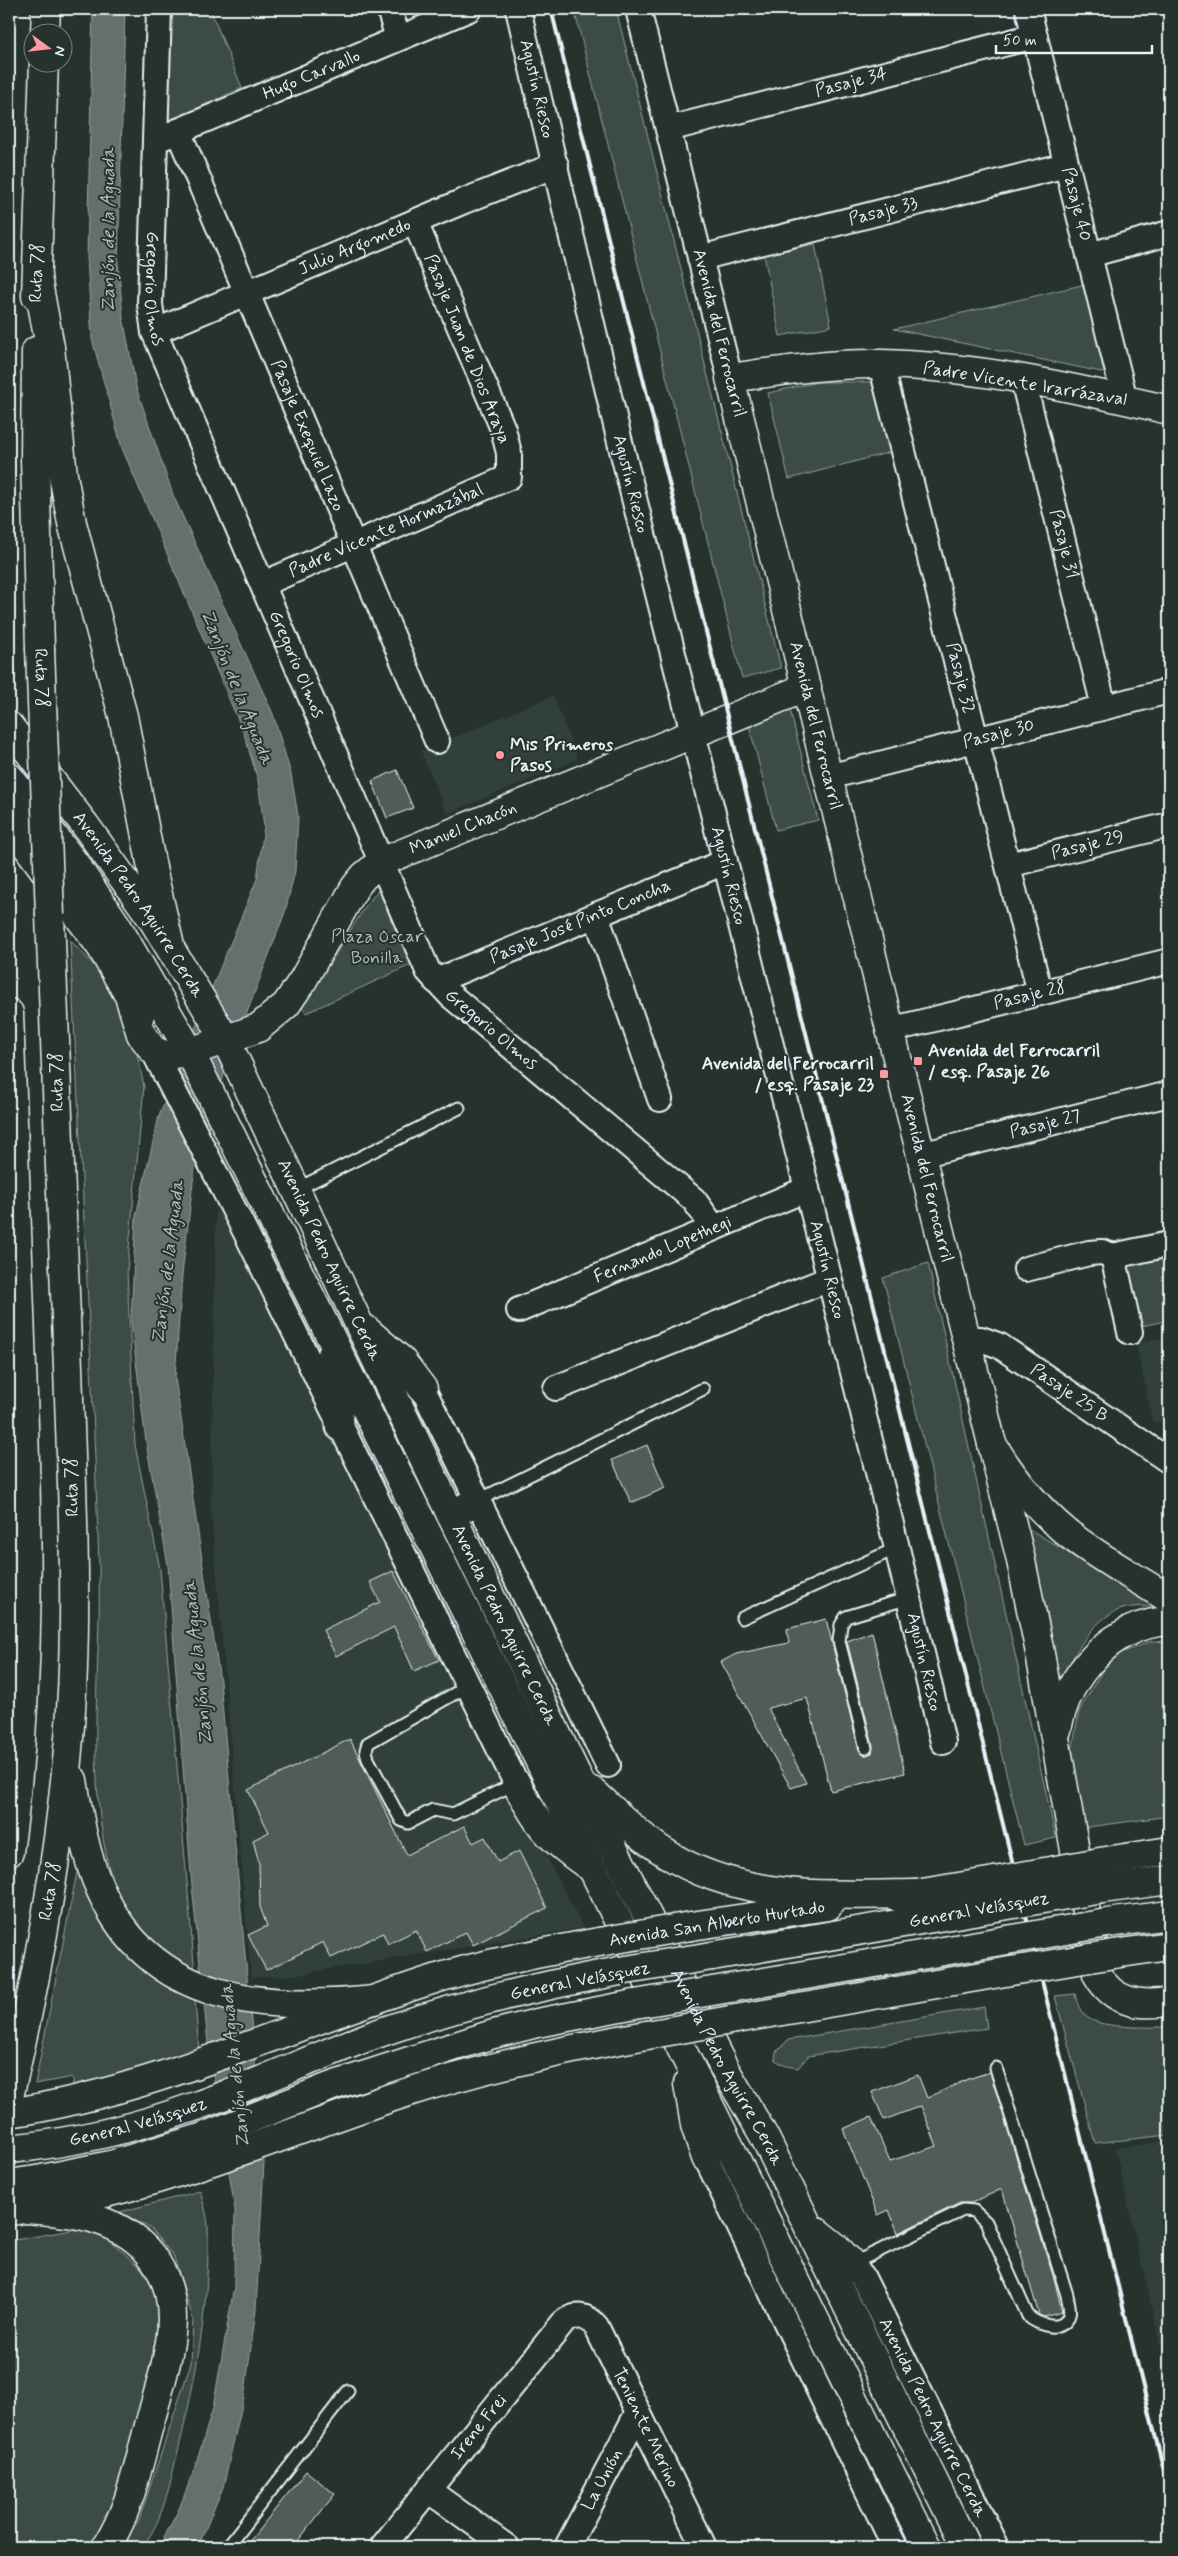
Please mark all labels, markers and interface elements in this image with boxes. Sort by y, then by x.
north arrow [22,22,72,72]
scale bar [996,22,1152,54]
text: 50 m [1003,31,1037,51]
street label: Agustín Riesco [514,37,560,141]
text: N [50,44,69,58]
street label: Hugo Carvallo [259,44,364,106]
street label: Pasaje 34 [812,62,890,103]
water label: Zanjón de la Aguada [96,147,121,312]
street label: Pasaje 40 [1056,165,1097,244]
street label: Pasaje 33 [846,191,921,232]
street label: Julio Argomedo [295,213,415,282]
street label: Gregorio Olmos [137,231,171,350]
street label: Ruta 78 [24,243,50,303]
street label: Avenida del Ferrocarril [687,246,751,420]
street label: Pasaje Juan de Dios Araya [418,251,516,447]
street label: Pasaje Exequiel Lazo [265,356,350,515]
street label: Padre Vicente Irarrázaval [921,356,1129,412]
street label: Agustín Riesco [607,432,654,536]
street label: Padre Vicente Hormazábal [285,478,487,583]
street label: Pasaje 31 [1043,507,1084,581]
water label: Zanjón de la Aguada [195,606,280,769]
street label: Gregorio Olmos [263,607,330,722]
street label: Avenida del Ferrocarril [783,639,848,812]
street label: Pasaje 32 [940,640,981,716]
street label: Ruta 78 [28,648,54,708]
street label: Pasaje 30 [960,713,1037,755]
place label: Mis Primeros Pasos [510,733,613,778]
marker: Mis Primeros Pasos [494,749,506,761]
street label: Manuel Chacón [406,796,520,861]
street label: Avenida Pedro Aguirre Cerda [67,807,210,1003]
street label: Agustín Riesco [705,824,753,928]
street label: Pasaje 29 [1049,825,1127,866]
street label: Pasaje José Pinto Concha [486,874,674,970]
park label: Plaza Oscar Bonilla [331,925,424,970]
street label: Pasaje 28 [991,975,1068,1016]
street label: Gregorio Olmos [439,983,543,1076]
place label: Avenida del Ferrocarril / esq. Pasaje 26 [928,1039,1100,1084]
street label: Ruta 78 [44,1052,70,1112]
place label: Avenida del Ferrocarril / esq. Pasaje 23 [702,1052,874,1097]
marker: Avenida del Ferrocarril / esq. Pasaje 26 [912,1055,924,1067]
marker: Avenida del Ferrocarril / esq. Pasaje 23 [878,1068,890,1080]
street label: Avenida del Ferrocarril [894,1092,959,1265]
street label: Pasaje 27 [1007,1104,1083,1145]
street label: Avenida Pedro Aguirre Cerda [271,1155,387,1365]
water label: Zanjón de la Aguada [146,1178,191,1345]
street label: Fernando Lopethegi [590,1210,735,1289]
street label: Agustín Riesco [803,1218,851,1321]
street label: Pasaje 25 B [1025,1358,1113,1428]
street label: Ruta 78 [59,1457,85,1517]
street label: Avenida Pedro Aguirre Cerda [446,1521,563,1730]
water label: Zanjón de la Aguada [177,1579,219,1746]
street label: Agustín Riesco [901,1610,947,1714]
street label: Ruta 78 [34,1860,67,1922]
street label: General Velásquez [907,1886,1051,1934]
street label: Avenida San Alberto Hurtado [607,1895,827,1953]
street label: General Velásquez [508,1956,652,2006]
street label: Avenida Pedro Aguirre Cerda [664,1965,789,2170]
water label: Zanjón de la Aguada [214,1982,256,2149]
street label: General Velásquez [67,2091,210,2152]
street label: Avenida Pedro Aguirre Cerda [873,2314,993,2522]
street label: Teniente Merino [606,2364,685,2492]
street label: Irene Frei [445,2389,513,2465]
street label: La Unión [576,2445,629,2515]

